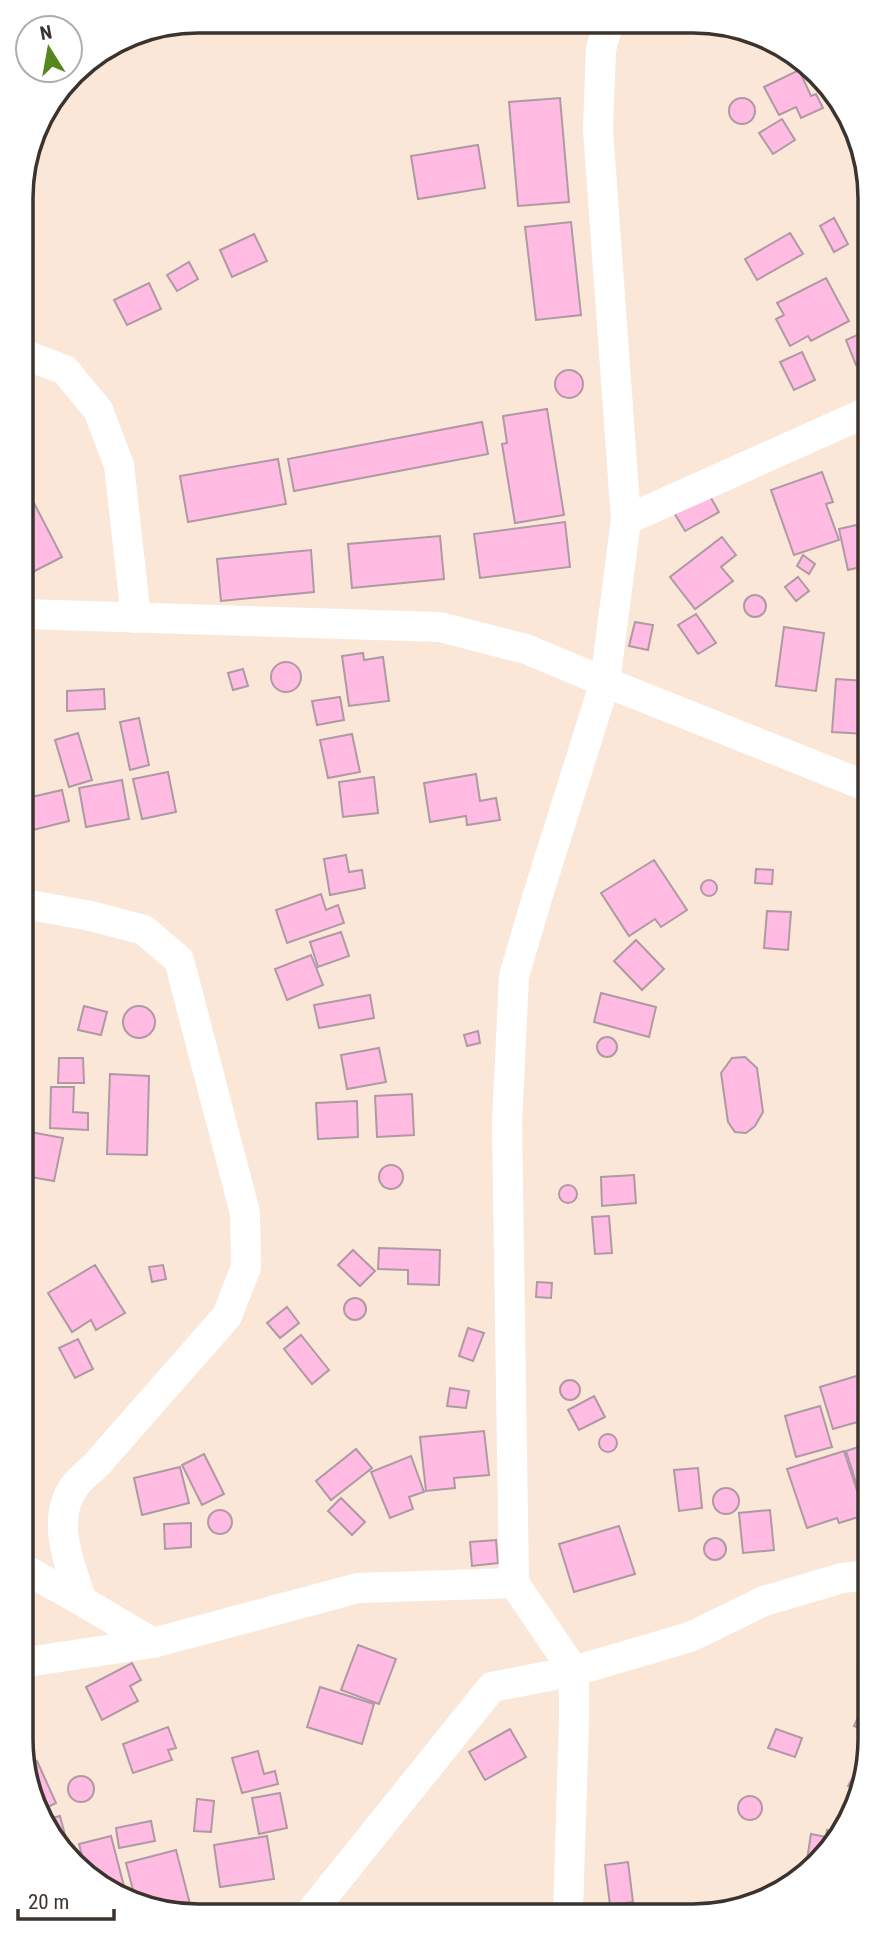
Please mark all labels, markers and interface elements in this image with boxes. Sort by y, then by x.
north arrow [14,14,84,84]
text: N [38,20,54,45]
scale bar [18,1878,114,1922]
text: 20 m [28,1890,69,1914]

